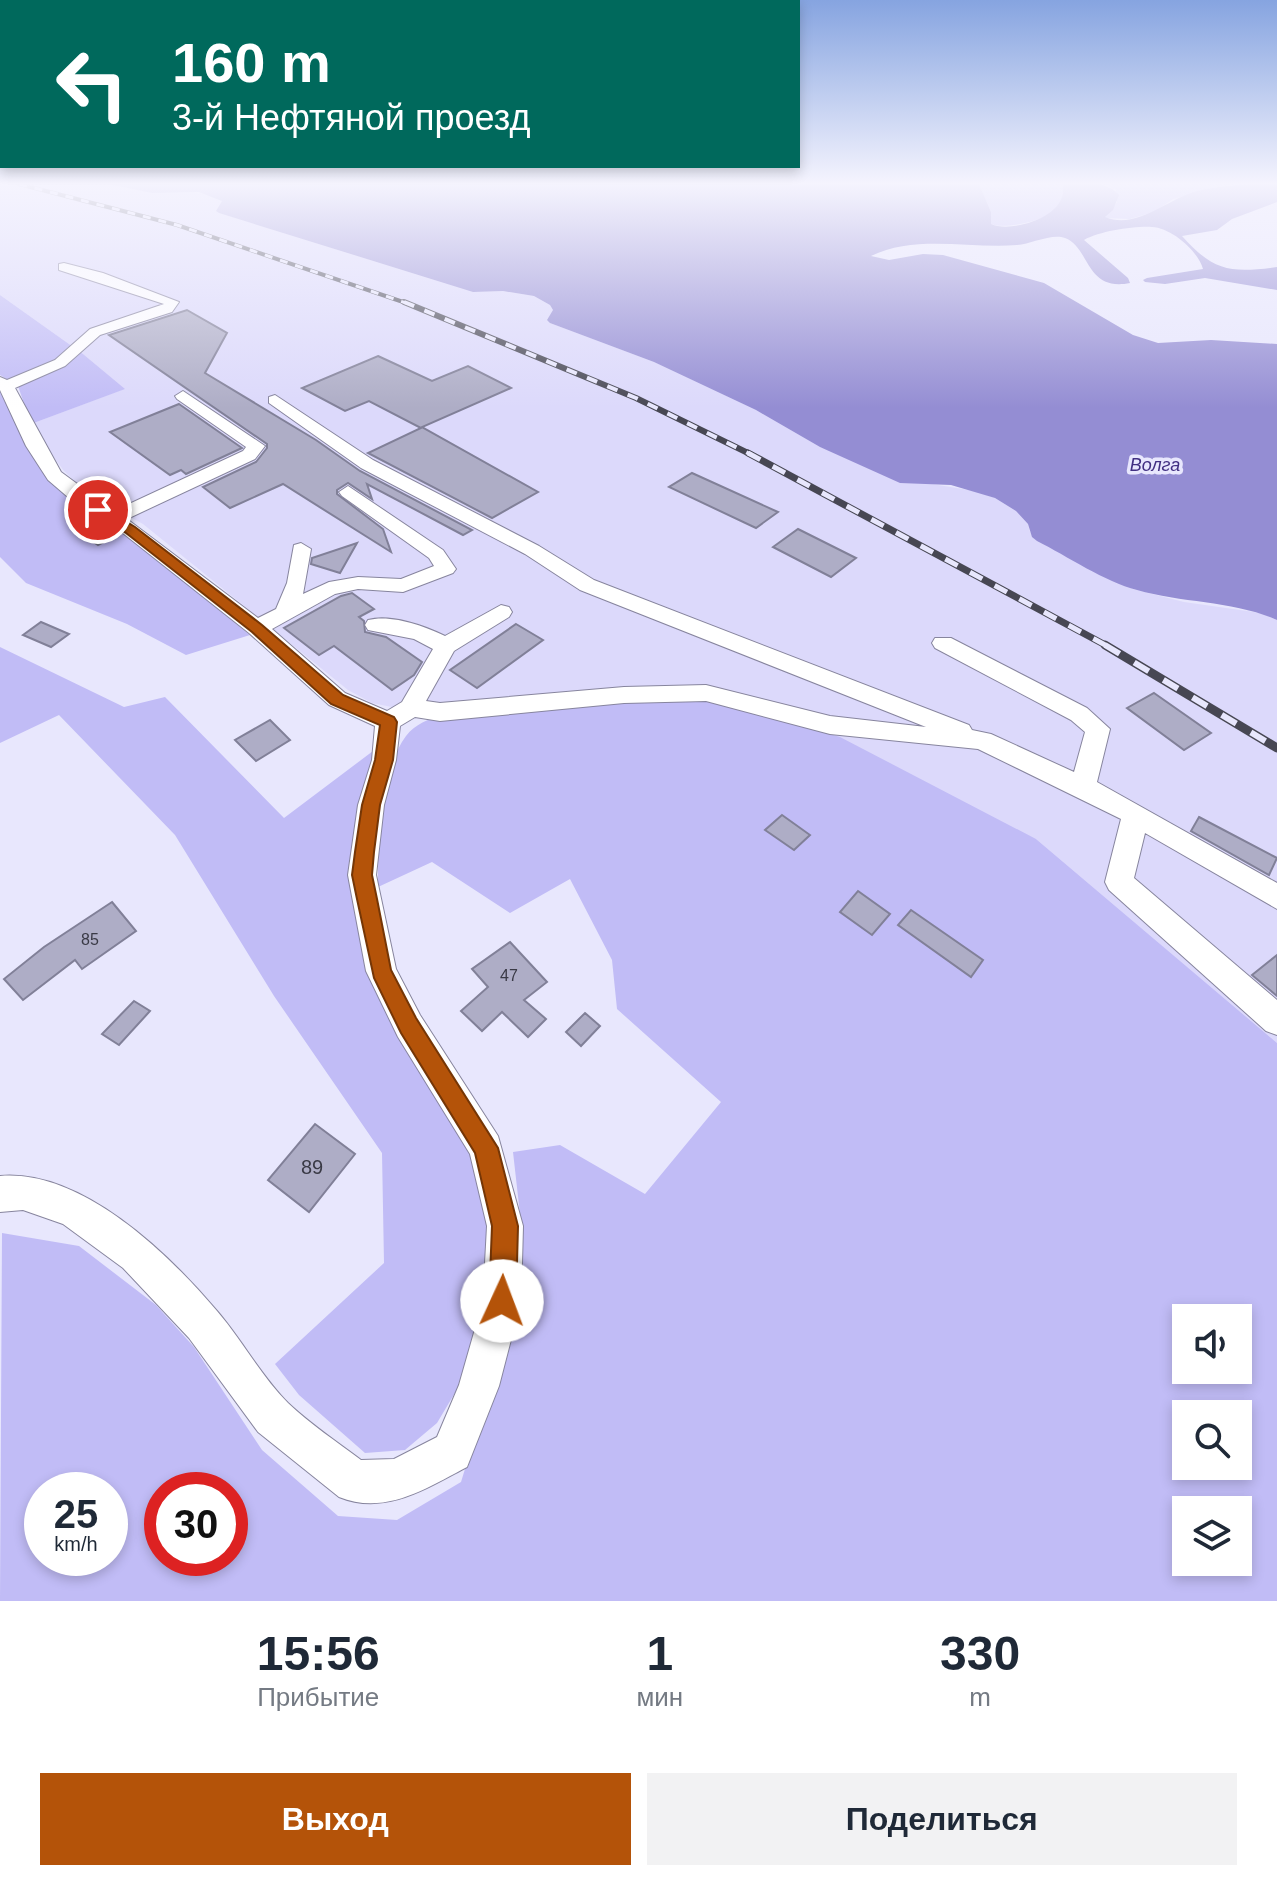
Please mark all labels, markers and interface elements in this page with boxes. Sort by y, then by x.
text: 160 m [172,31,331,94]
icon: left [40,32,144,136]
text: 3-й Нефтяной проезд [172,97,530,138]
water label: Волга [1130,455,1180,475]
pin [64,476,132,544]
icon: arrive [76,488,120,532]
house number: 85 [81,931,99,948]
house number: 47 [500,967,518,984]
house number: 89 [301,1156,323,1178]
position arrow [460,1259,544,1343]
map controls [1172,1304,1252,1576]
button: sound [1172,1304,1252,1384]
button: search [1172,1400,1252,1480]
speed limit sign: 30 [144,1472,248,1576]
text: 25 [54,1492,98,1536]
button: layers [1172,1496,1252,1576]
text: km/h [54,1533,98,1555]
text: 15:56 [257,1627,380,1680]
text: 1 [646,1627,673,1680]
text: 330 [940,1627,1020,1680]
text: Прибытие [257,1682,379,1712]
text: мин [636,1682,683,1712]
text: m [969,1682,991,1712]
button: Выход [40,1773,631,1865]
button: Поделиться [647,1773,1237,1865]

